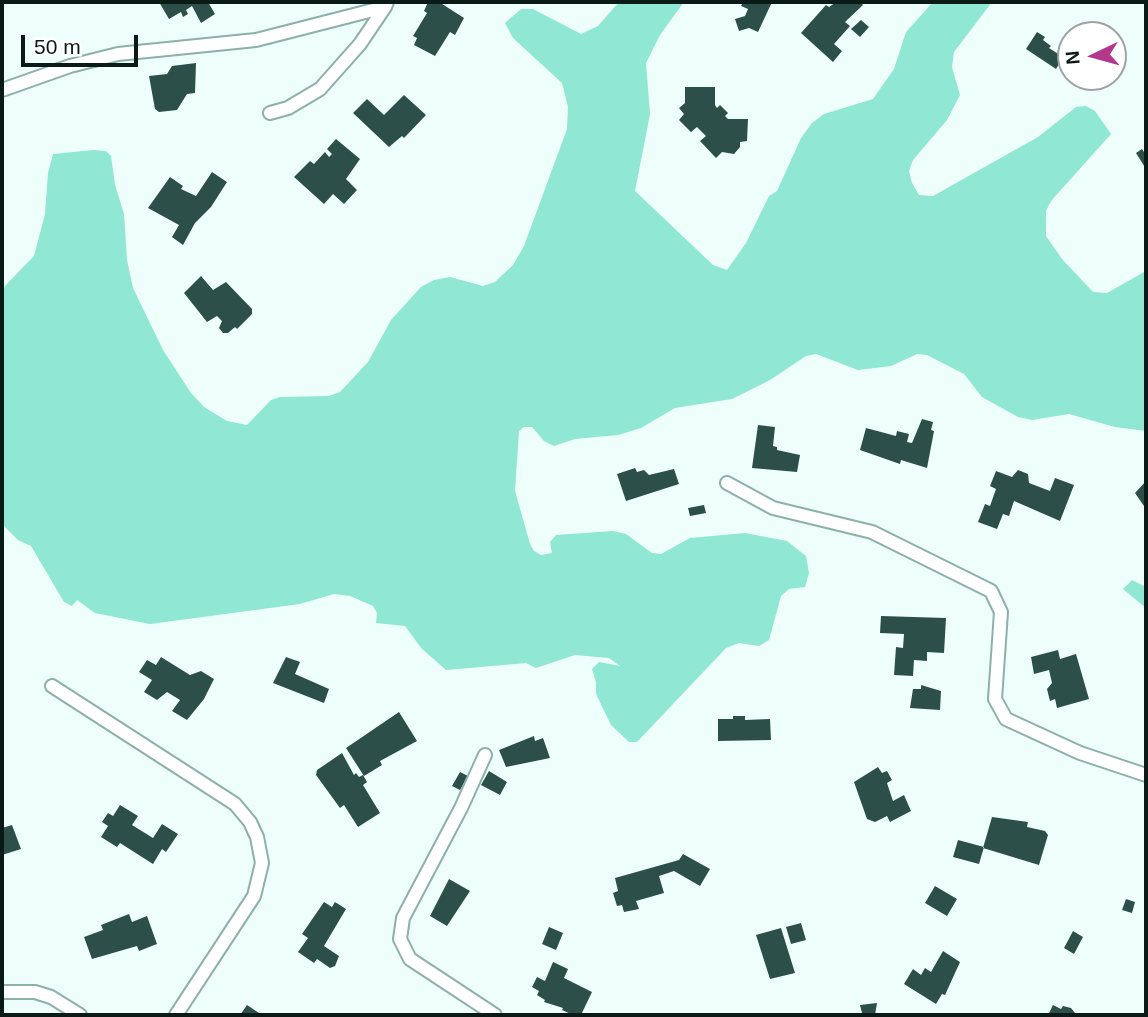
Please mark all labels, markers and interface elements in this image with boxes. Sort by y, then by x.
scale bar [24,21,142,65]
north arrow [1057,21,1127,91]
text: 50 m [34,35,81,58]
text: N [1062,50,1084,65]

